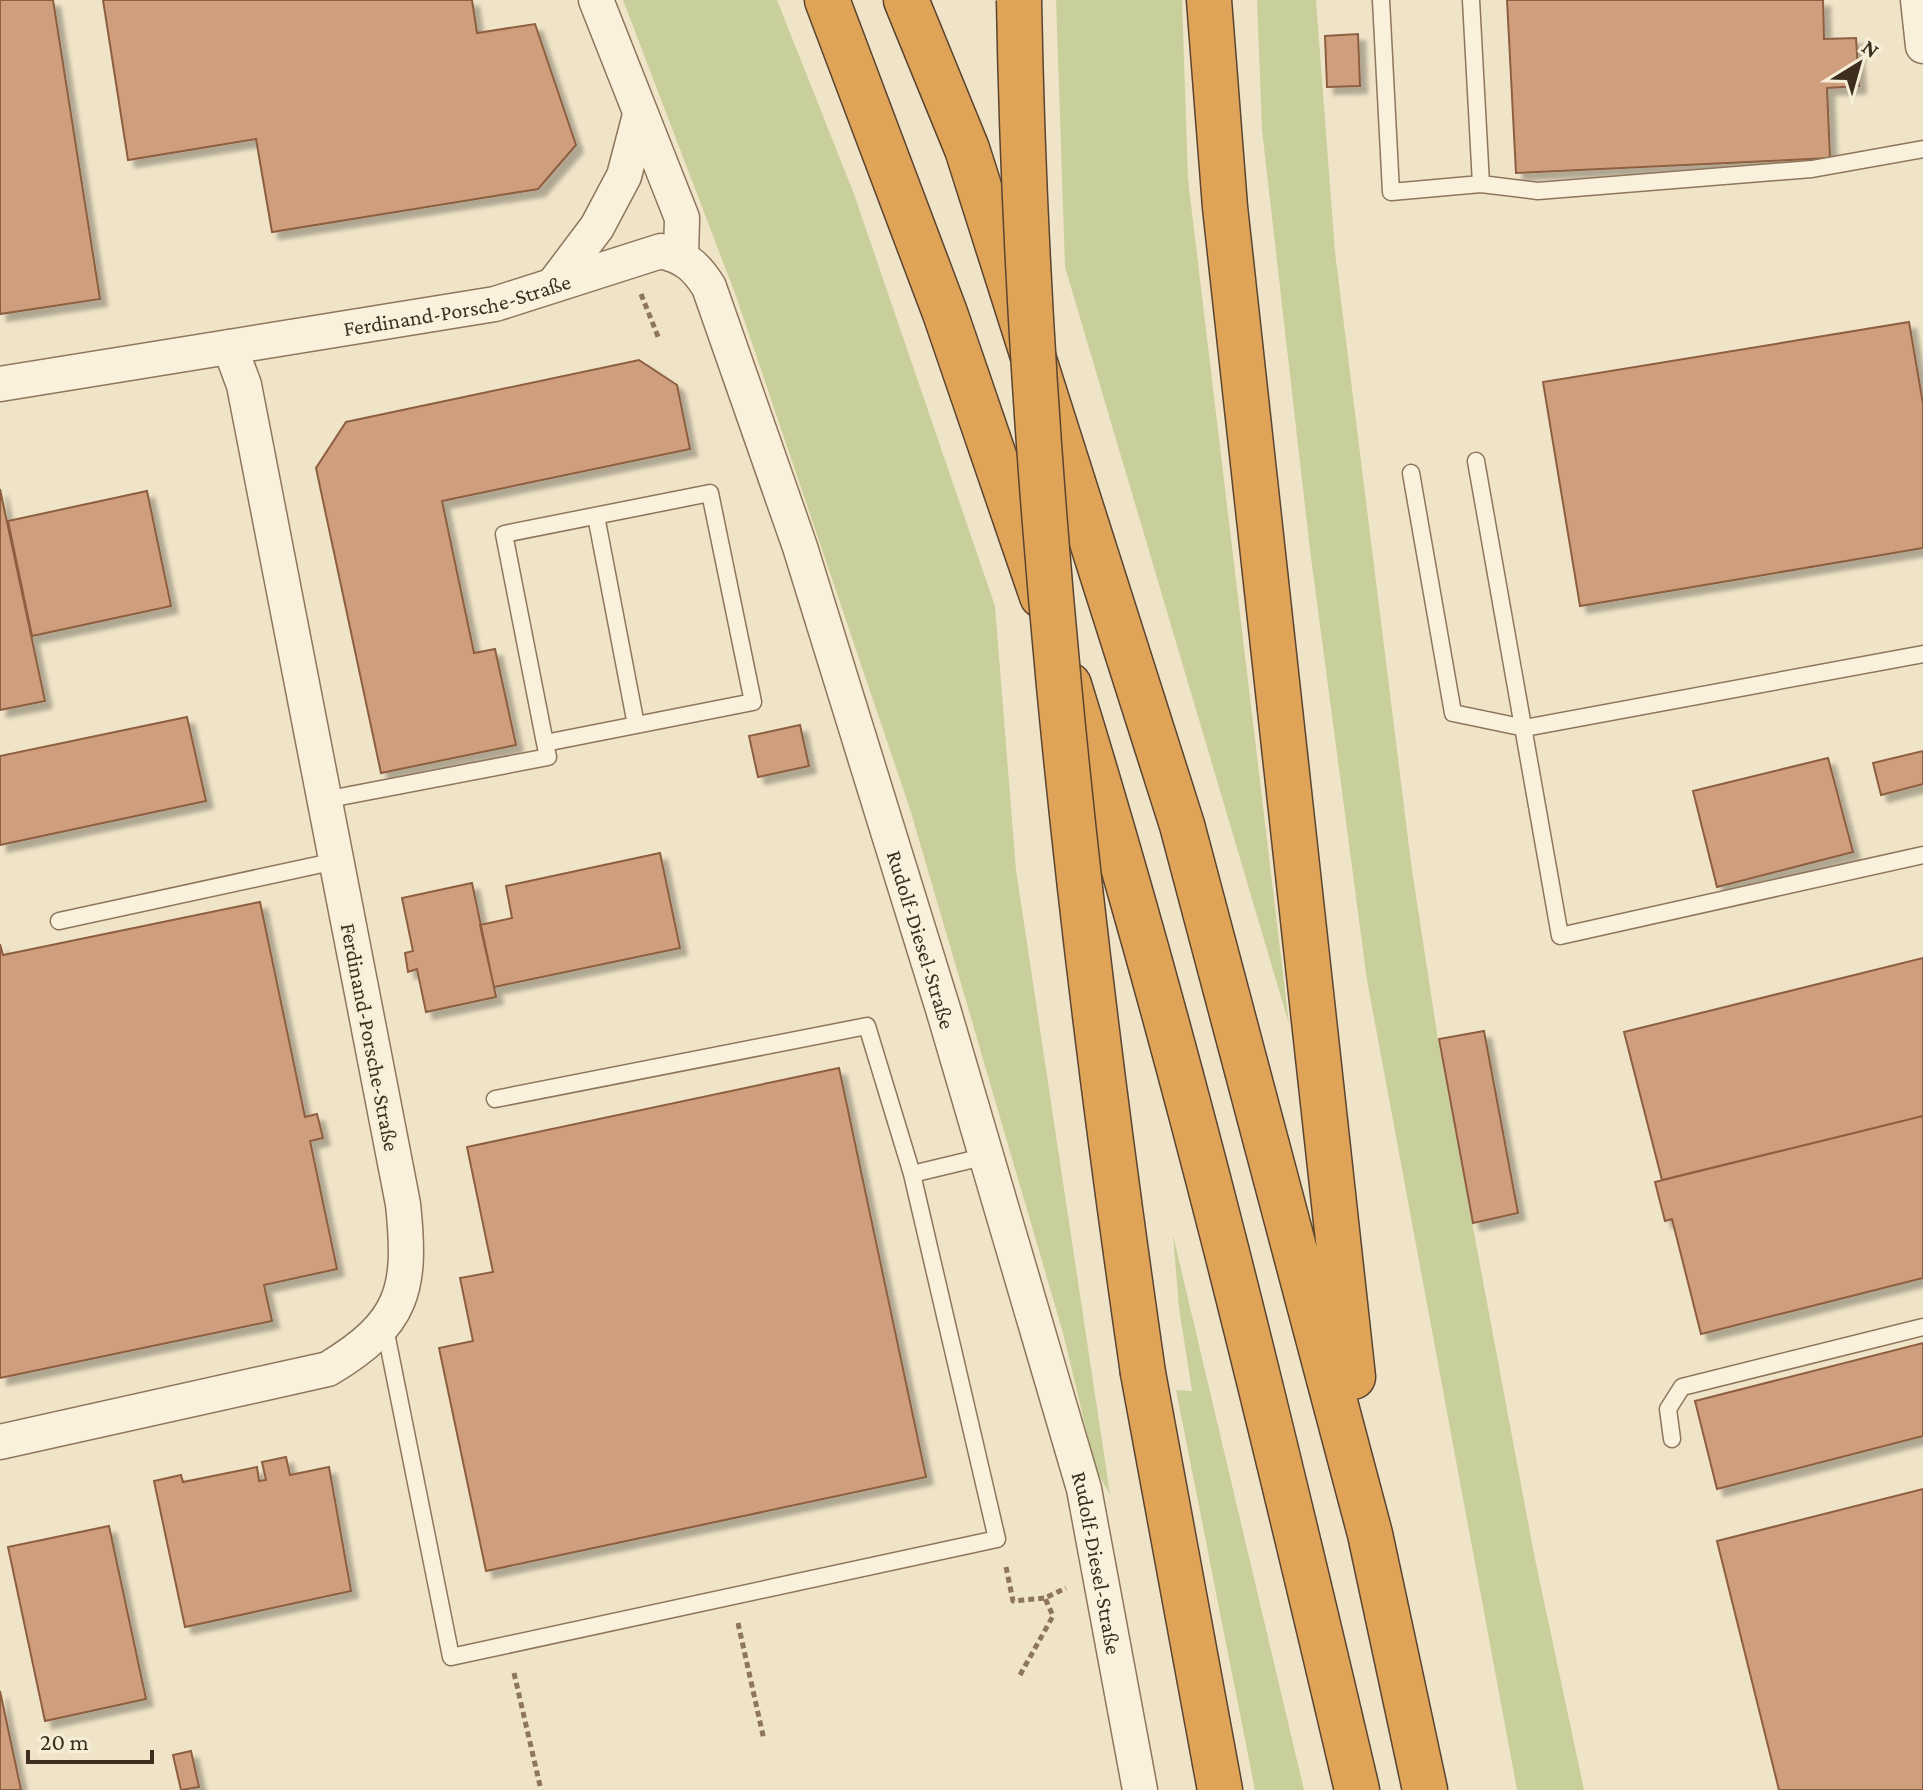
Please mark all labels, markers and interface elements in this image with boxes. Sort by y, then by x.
north arrow [1819,24,1899,104]
text: N [1857,34,1884,63]
street label: Ferdinand-Porsche-Straße [342,268,574,341]
street label: Rudolf-Diesel-Straße [882,847,961,1032]
street label: Ferdinand-Porsche-Straße [336,921,404,1153]
street label: Rudolf-Diesel-Straße [1067,1468,1127,1656]
scale bar [28,1714,152,1764]
text: 20 m [40,1728,89,1755]

